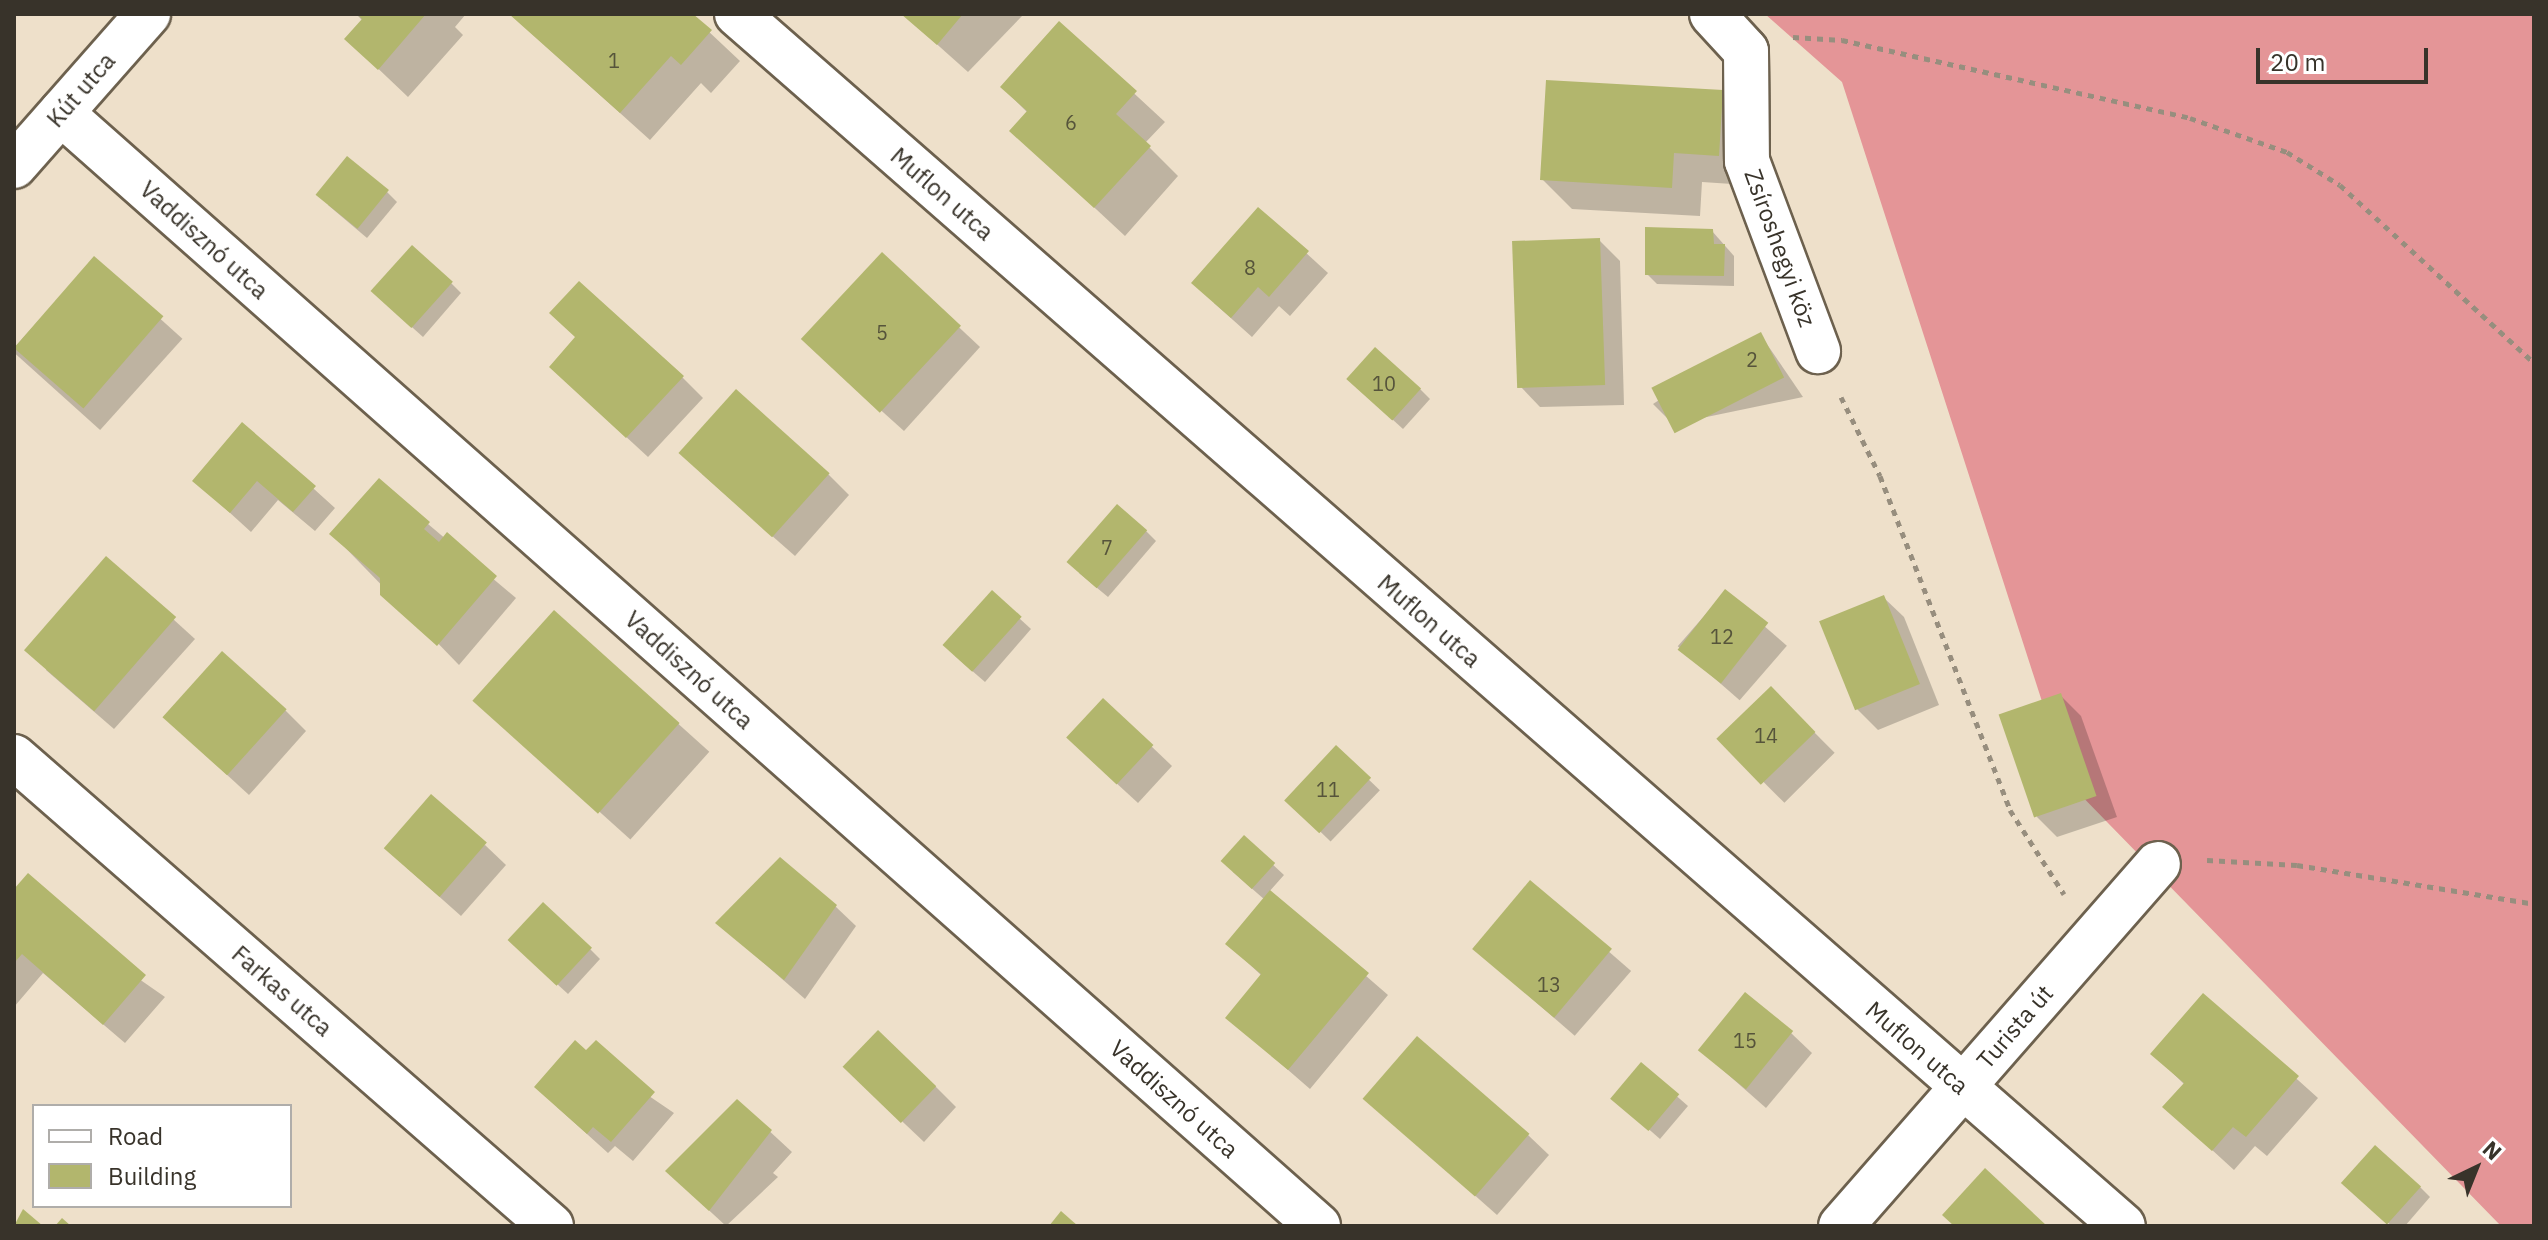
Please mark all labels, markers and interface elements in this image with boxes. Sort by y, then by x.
scale bar [2260,32,2432,82]
text: 20 m [2270,46,2325,78]
street label: Kút utca [41,47,121,133]
house number: 1 [608,48,620,72]
house number: 6 [1065,110,1077,134]
street label: Muflon utca [885,141,999,247]
street label: Zsíroshegyi köz [1738,165,1822,331]
street label: Vaddisznó utca [134,175,274,305]
house number: 8 [1244,255,1256,279]
house number: 5 [876,320,888,344]
house number: 2 [1746,347,1758,371]
house number: 10 [1372,371,1396,395]
house number: 7 [1101,535,1113,559]
street label: Muflon utca [1372,568,1486,674]
street label: Vaddisznó utca [619,605,759,735]
house number: 12 [1710,624,1734,648]
house number: 14 [1754,723,1778,747]
house number: 11 [1316,777,1340,801]
street label: Farkas utca [226,940,338,1042]
house number: 13 [1537,972,1561,996]
street label: Turista út [1971,979,2059,1075]
street label: Muflon utca [1860,995,1974,1101]
house number: 15 [1733,1028,1757,1052]
street label: Vaddisznó utca [1104,1034,1244,1164]
legend [32,1104,292,1208]
text: Road [108,1120,163,1152]
north arrow [2436,1128,2516,1208]
text: N [2477,1134,2508,1166]
text: Building [108,1160,196,1192]

